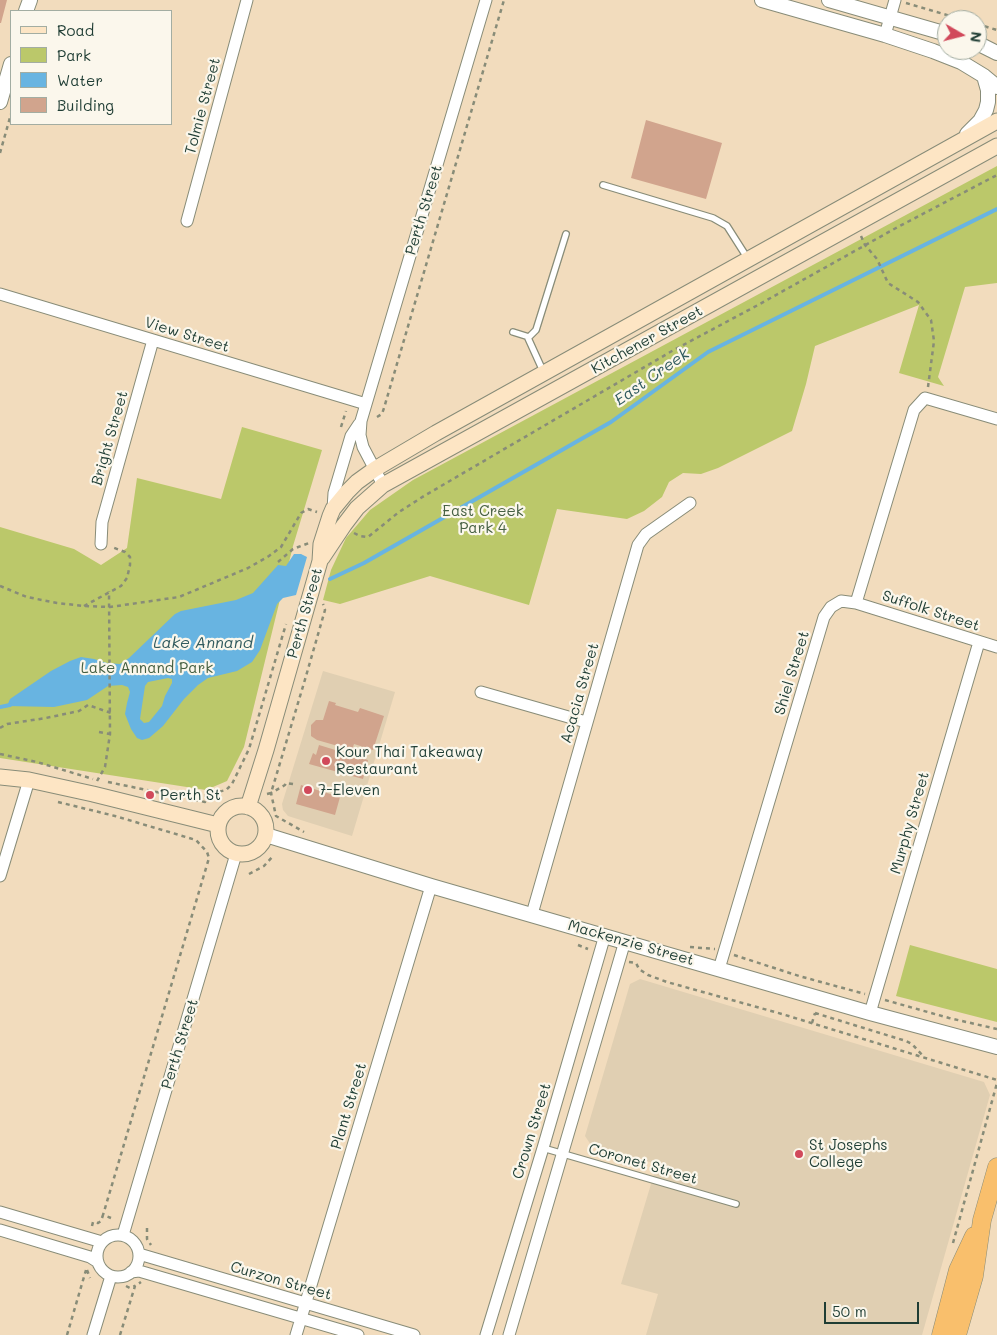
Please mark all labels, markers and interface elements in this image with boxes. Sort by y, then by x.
legend [10,10,172,125]
north arrow [937,10,987,60]
text: Road [57,20,94,40]
text: N [966,30,987,44]
text: Park [57,45,91,65]
street label: Tolmie Street [181,56,225,156]
text: Water [57,70,103,90]
text: Building [57,95,114,115]
street label: Perth Street [402,163,446,257]
street label: Kitchener Street [588,302,706,378]
street label: View Street [142,314,232,356]
water label: East Creek [611,344,693,410]
street label: Bright Street [88,389,132,487]
park label: East Creek Park 4 [442,502,524,537]
street label: Perth Street [283,566,327,660]
street label: Suffolk Street [880,587,982,635]
street label: Shiel Street [771,629,813,717]
water label: Lake Annand [153,633,253,653]
street label: Acacia Street [557,641,603,745]
park label: Lake Annand Park [81,659,213,677]
place label: Kour Thai Takeaway Restaurant [336,743,483,778]
marker: Kour Thai Takeaway Restaurant [320,755,332,767]
street label: Murphy Street [887,770,933,876]
place label: 7-Eleven [318,781,380,799]
marker: 7-Eleven [302,784,314,796]
place label: Perth St [160,786,221,804]
marker: Perth St [144,789,156,801]
street label: Mackenzie Street [566,916,696,970]
street label: Perth Street [158,997,202,1091]
street label: Plant Street [327,1060,371,1152]
street label: Crown Street [509,1081,555,1181]
place label: St Josephs College [809,1136,888,1171]
street label: Coronet Street [586,1140,700,1188]
marker: St Josephs College [793,1148,805,1160]
street label: Curzon Street [228,1258,334,1304]
scale bar [827,1292,922,1324]
text: 50 m [832,1301,867,1321]

